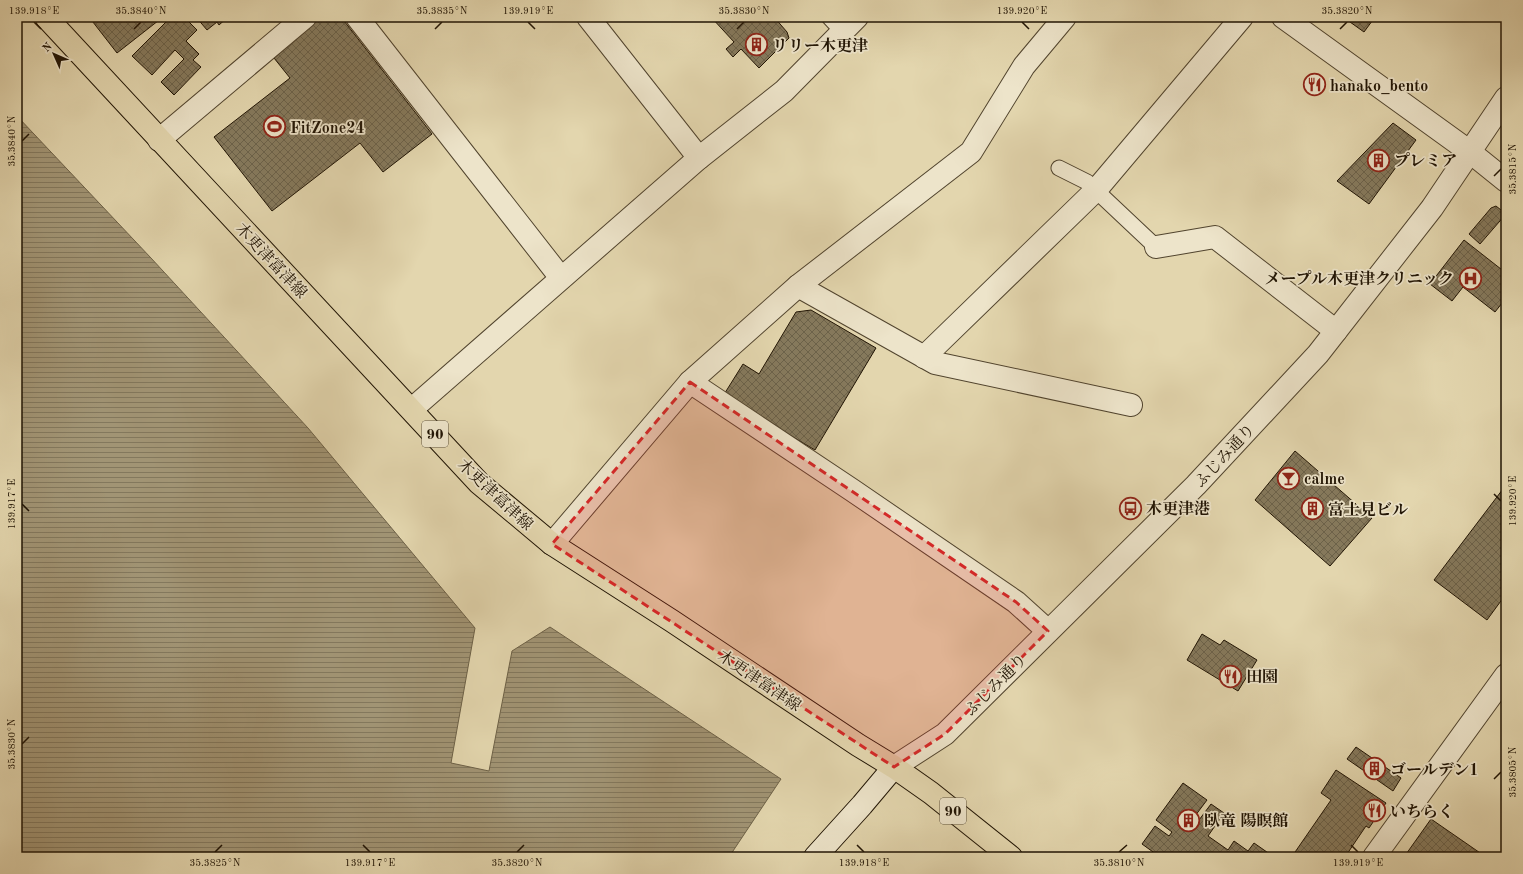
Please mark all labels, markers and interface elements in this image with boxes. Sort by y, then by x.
text: 139.918°E [9,6,59,16]
text: 35.3840°N [115,6,167,16]
text: 35.3835°N [416,6,468,16]
text: 139.919°E [503,6,553,16]
text: 35.3830°N [718,6,770,16]
text: 139.920°E [997,6,1047,16]
text: 35.3820°N [1321,6,1373,16]
building icon: リリー木更津 [743,32,769,58]
north arrow [34,34,74,74]
place label: リリー木更津 [772,37,868,55]
text: N [41,41,55,55]
restaurant icon: hanako_bento [1301,72,1327,98]
place label: hanako_bento [1330,79,1428,95]
sports icon: FitZone24 [261,114,287,140]
text: 35.3840°N [7,115,17,167]
place label: FitZone24 [290,121,365,137]
text: 35.3815°N [1508,143,1518,195]
building icon: プレミア [1366,147,1392,173]
place label: プレミア [1394,152,1457,170]
street label: 木更津富津線 [232,219,311,302]
hospital icon: メープル木更津クリニック [1457,265,1483,291]
place label: メープル木更津クリニック [1264,270,1454,288]
street label: ふじみ通り [1191,420,1259,491]
road number: 90 [422,421,448,447]
street label: 木更津富津線 [454,455,537,534]
bar icon: calme [1276,465,1302,491]
place label: calme [1304,472,1345,488]
text: 139.920°E [1508,476,1518,526]
text: 139.917°E [7,479,17,529]
bus stop icon: 木更津港 [1118,495,1144,521]
building icon: 富士見ビル [1300,496,1326,522]
place label: 木更津港 [1146,500,1210,518]
place label: 富士見ビル [1328,501,1408,519]
street label: 木更津富津線 [715,647,804,715]
street label: ふじみ通り [961,650,1030,719]
restaurant icon: 田園 [1217,663,1243,689]
place label: 田園 [1246,668,1278,686]
text: 35.3830°N [7,718,17,770]
text: 35.3805°N [1508,746,1518,798]
building icon: ゴールデン1 [1361,756,1387,782]
place label: ゴールデン1 [1390,761,1479,779]
road number: 90 [940,798,966,824]
restaurant icon: いちらく [1362,798,1388,824]
place label: いちらく [1390,803,1454,821]
building icon: 臥竜 陽瞑館 [1175,807,1201,833]
place label: 臥竜 陽瞑館 [1204,812,1288,830]
text: 35.3825°N [189,858,241,868]
text: 139.917°E [345,858,395,868]
text: 35.3820°N [491,858,543,868]
text: 139.918°E [839,858,889,868]
text: 35.3810°N [1093,858,1145,868]
text: 139.919°E [1333,858,1383,868]

